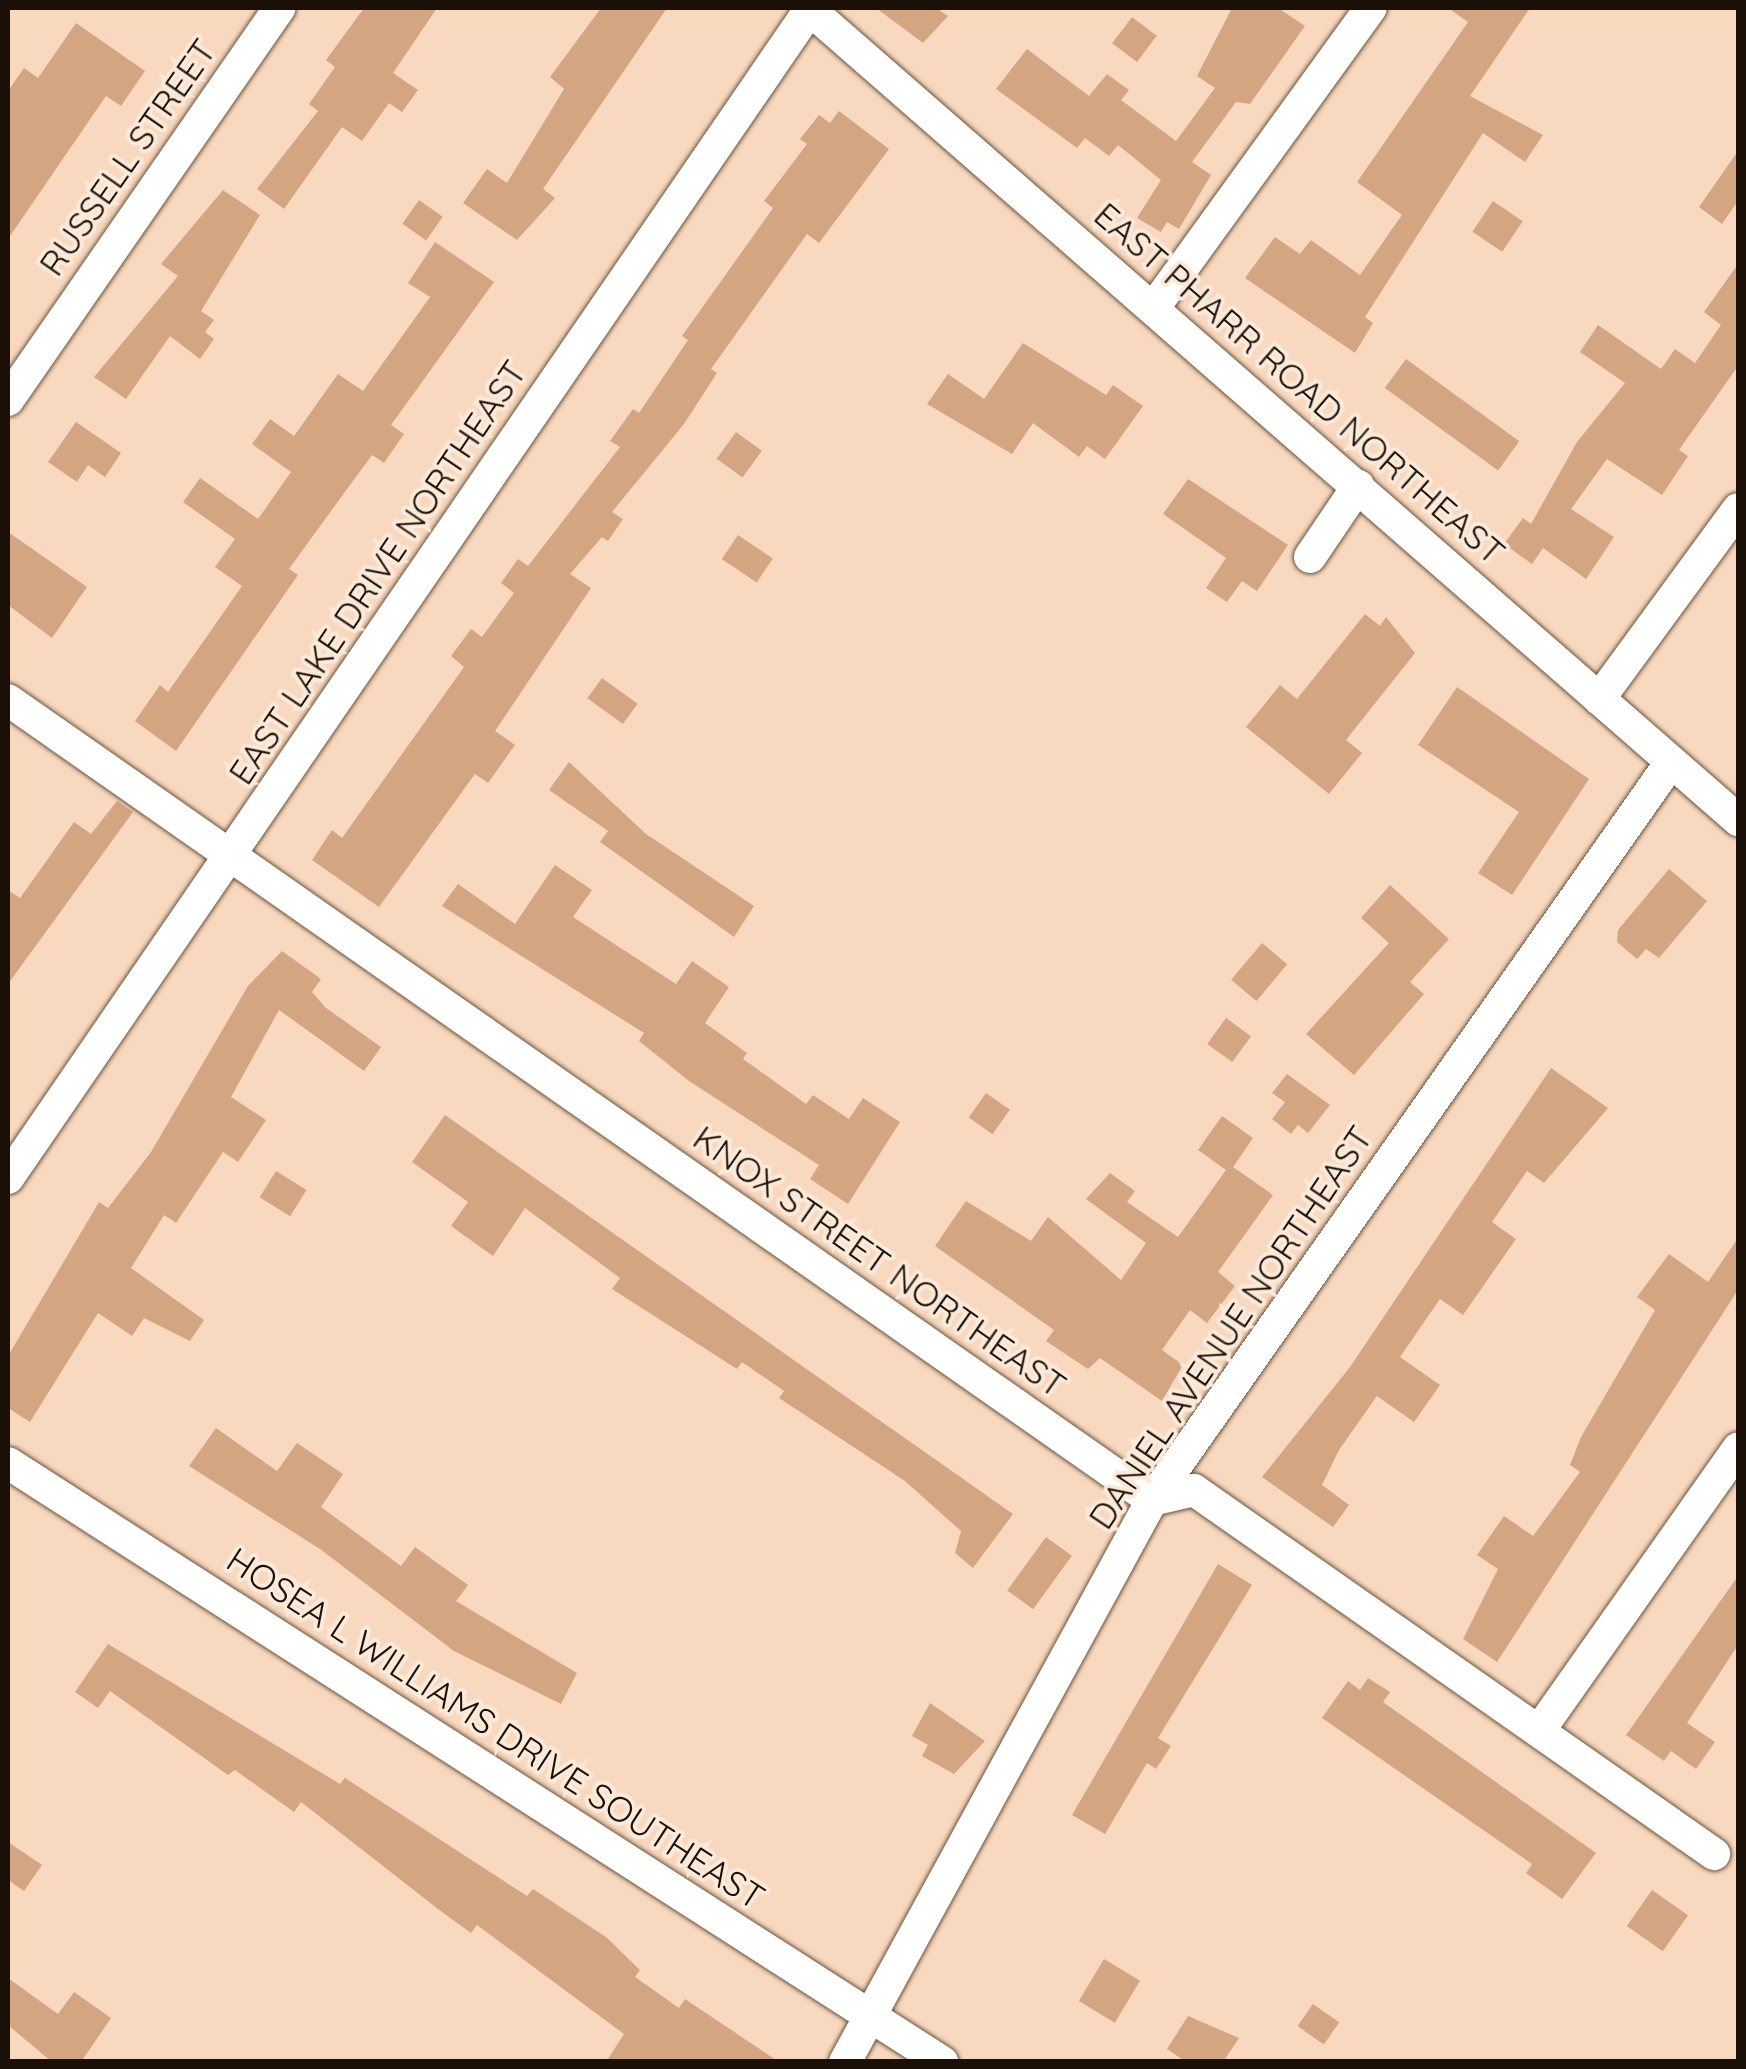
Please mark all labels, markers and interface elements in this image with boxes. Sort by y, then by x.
street label: RUSSELL STREET [30,31,224,283]
street label: EAST PHARR ROAD NORTHEAST [1086,193,1514,573]
street label: EAST LAKE DRIVE NORTHEAST [219,352,535,792]
street label: KNOX STREET NORTHEAST [686,1116,1074,1406]
street label: DANIEL AVENUE NORTHEAST [1079,1117,1381,1537]
street label: HOSEA L WILLIAMS DRIVE SOUTHEAST [219,1538,773,1918]

